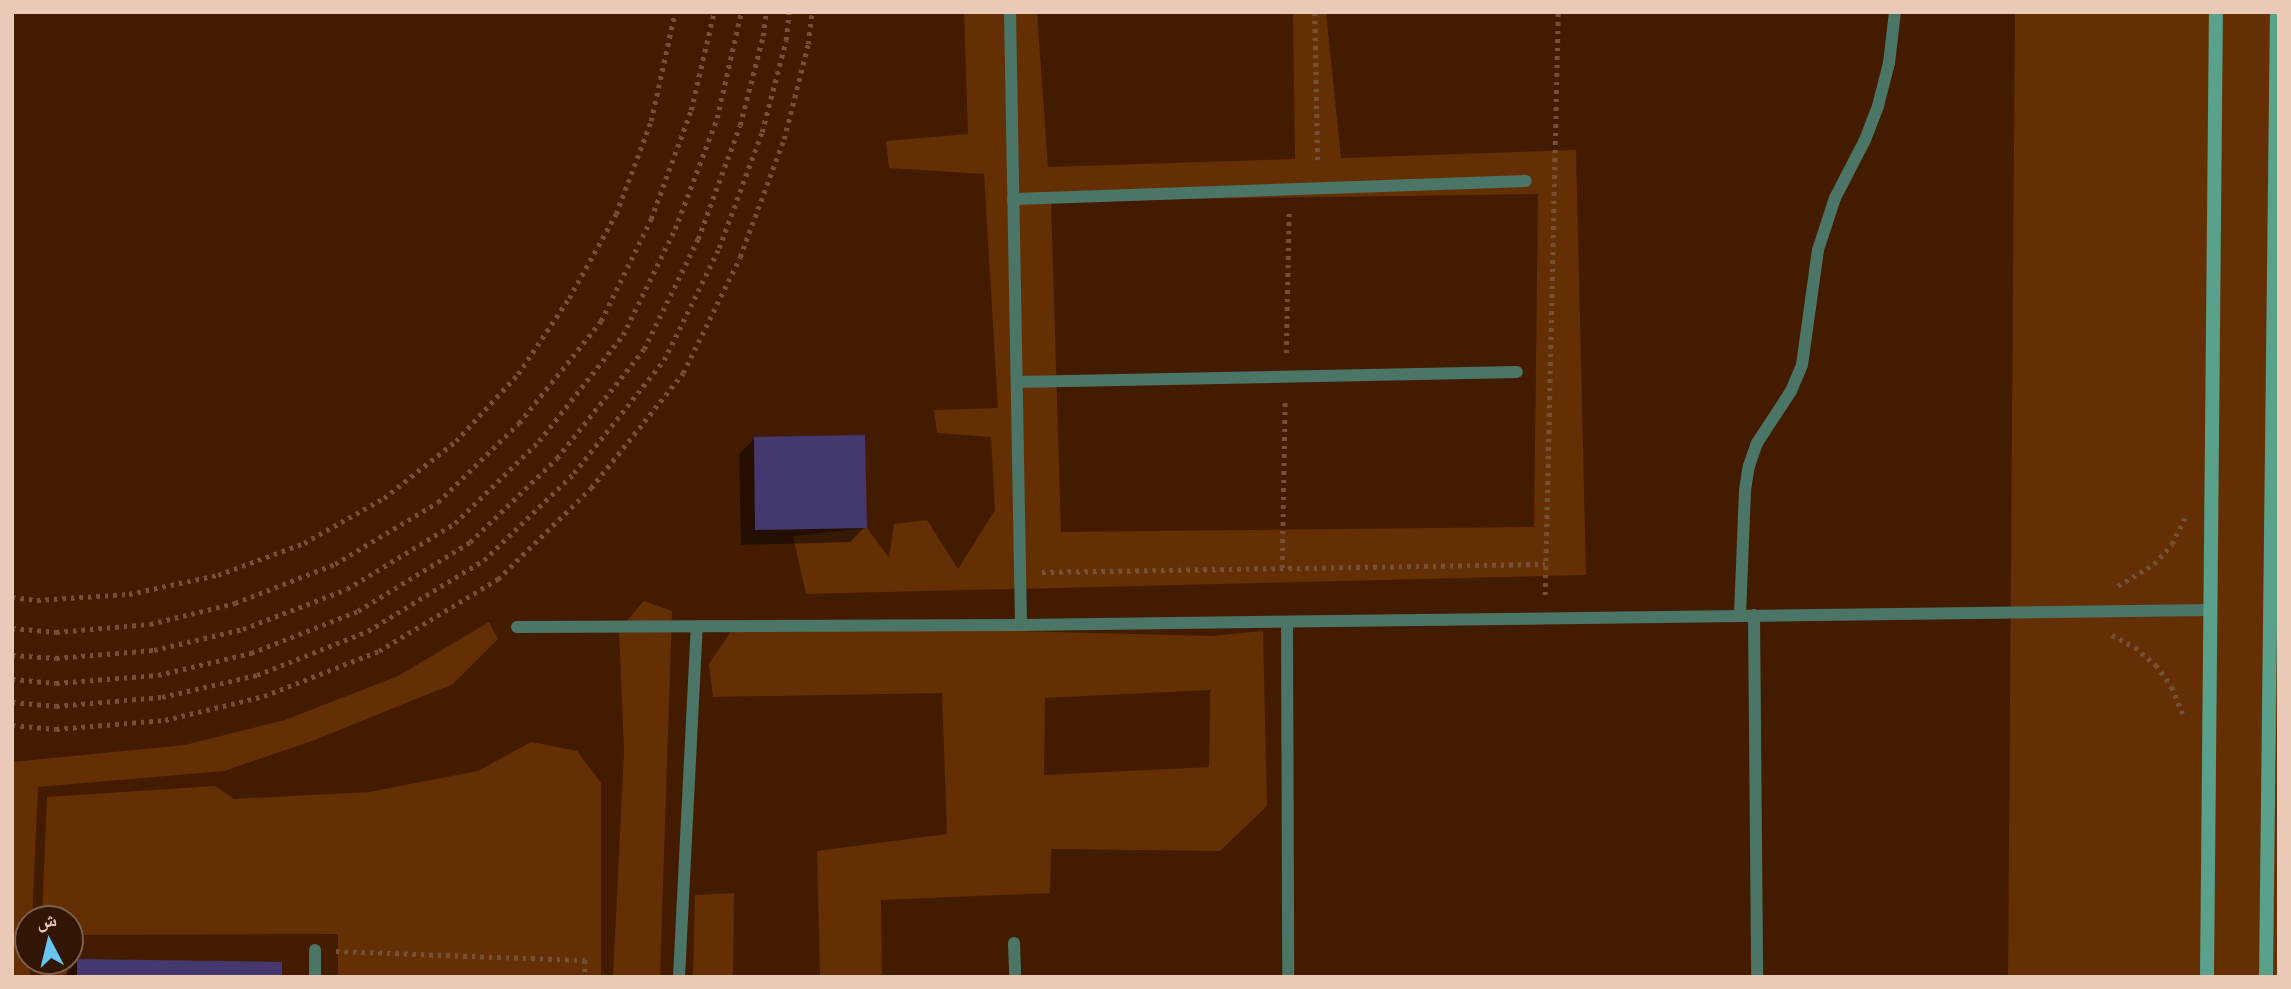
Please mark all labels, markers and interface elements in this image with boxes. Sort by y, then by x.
north arrow [14,905,84,975]
text: ش [35,908,58,933]

